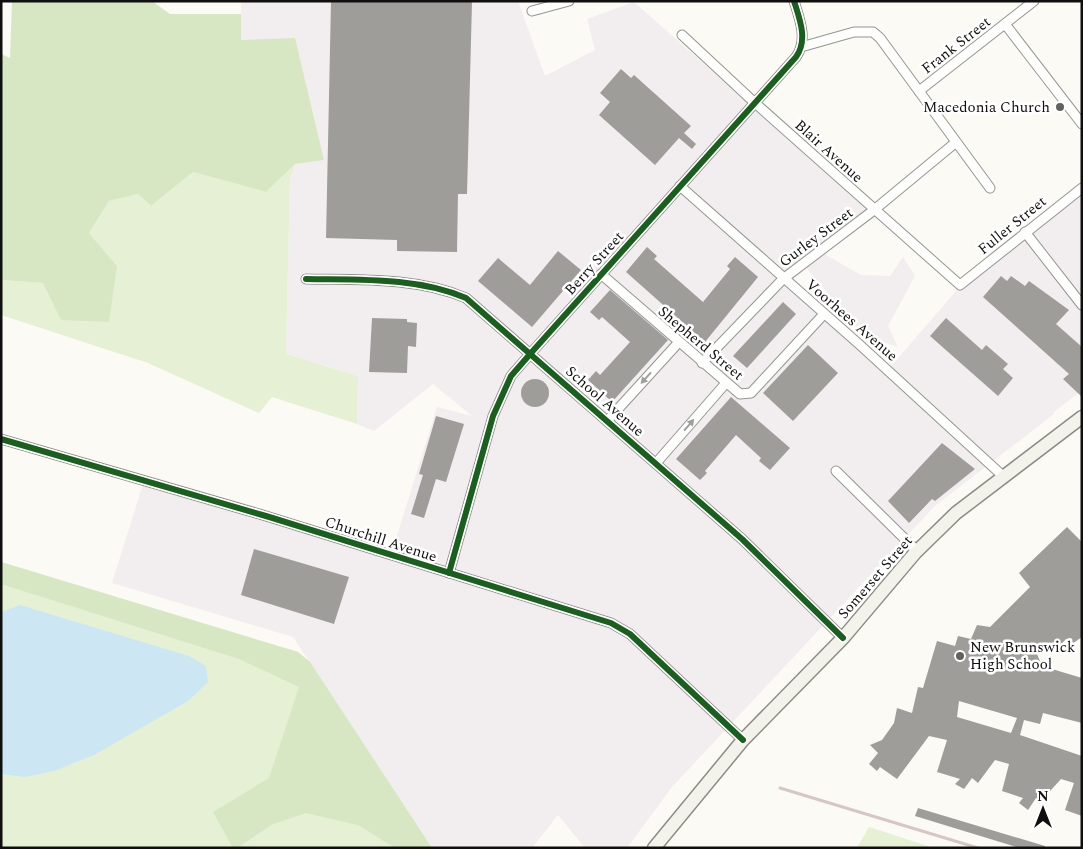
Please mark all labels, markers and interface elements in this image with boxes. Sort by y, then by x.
street label: Frank Street [917,11,996,80]
place label: Macedonia Church [923,96,1050,119]
marker: Macedonia Church [1054,101,1066,113]
street label: Blair Avenue [789,114,868,188]
street label: Fuller Street [973,190,1052,260]
street label: Gurley Street [774,202,858,273]
street label: Berry Street [559,226,630,301]
street label: Voorhees Avenue [801,274,903,367]
street label: Shepherd Street [653,301,749,386]
street label: School Avenue [560,361,649,442]
one-way arrow [640,372,652,384]
one-way arrow [683,420,695,432]
street label: Churchill Avenue [322,511,440,568]
street label: Somerset Street [832,530,918,624]
place label: New Brunswick High School [970,636,1075,676]
marker: New Brunswick High School [954,650,966,662]
north arrow [1018,784,1068,834]
text: N [1037,786,1049,807]

